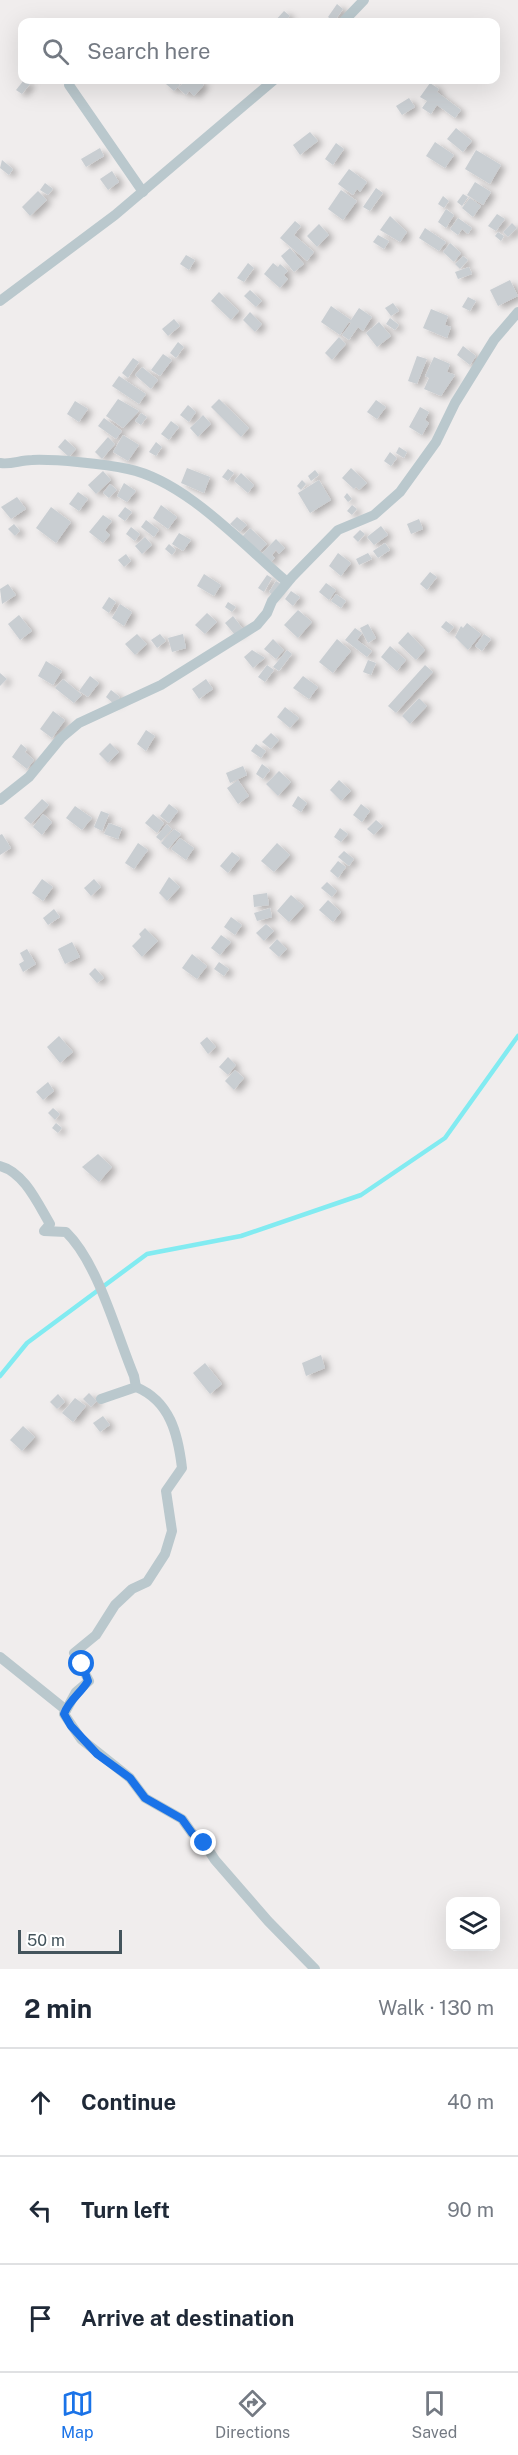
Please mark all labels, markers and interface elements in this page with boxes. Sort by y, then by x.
search box [18,18,500,84]
icon: search [39,35,72,68]
text: Search here [87,38,211,64]
route start [68,1650,94,1676]
route end [190,1829,216,1855]
map controls [446,1897,500,1951]
button: layers [446,1897,500,1951]
scale bar [18,1927,122,1954]
text: 50 m [27,1931,65,1950]
text: 2 min [24,1993,92,2024]
text: Walk · 130 m [378,1996,494,2020]
icon: ahead [24,2086,57,2119]
text: Continue [81,2089,176,2115]
text: 40 m [447,2090,494,2114]
icon: left [24,2194,57,2227]
text: Turn left [81,2197,170,2223]
text: 90 m [447,2198,494,2222]
icon: arrive [24,2302,57,2335]
text: Arrive at destination [81,2305,294,2331]
tab: Map [61,2387,94,2442]
tab: Directions [215,2387,290,2442]
tab: Saved [412,2387,457,2442]

